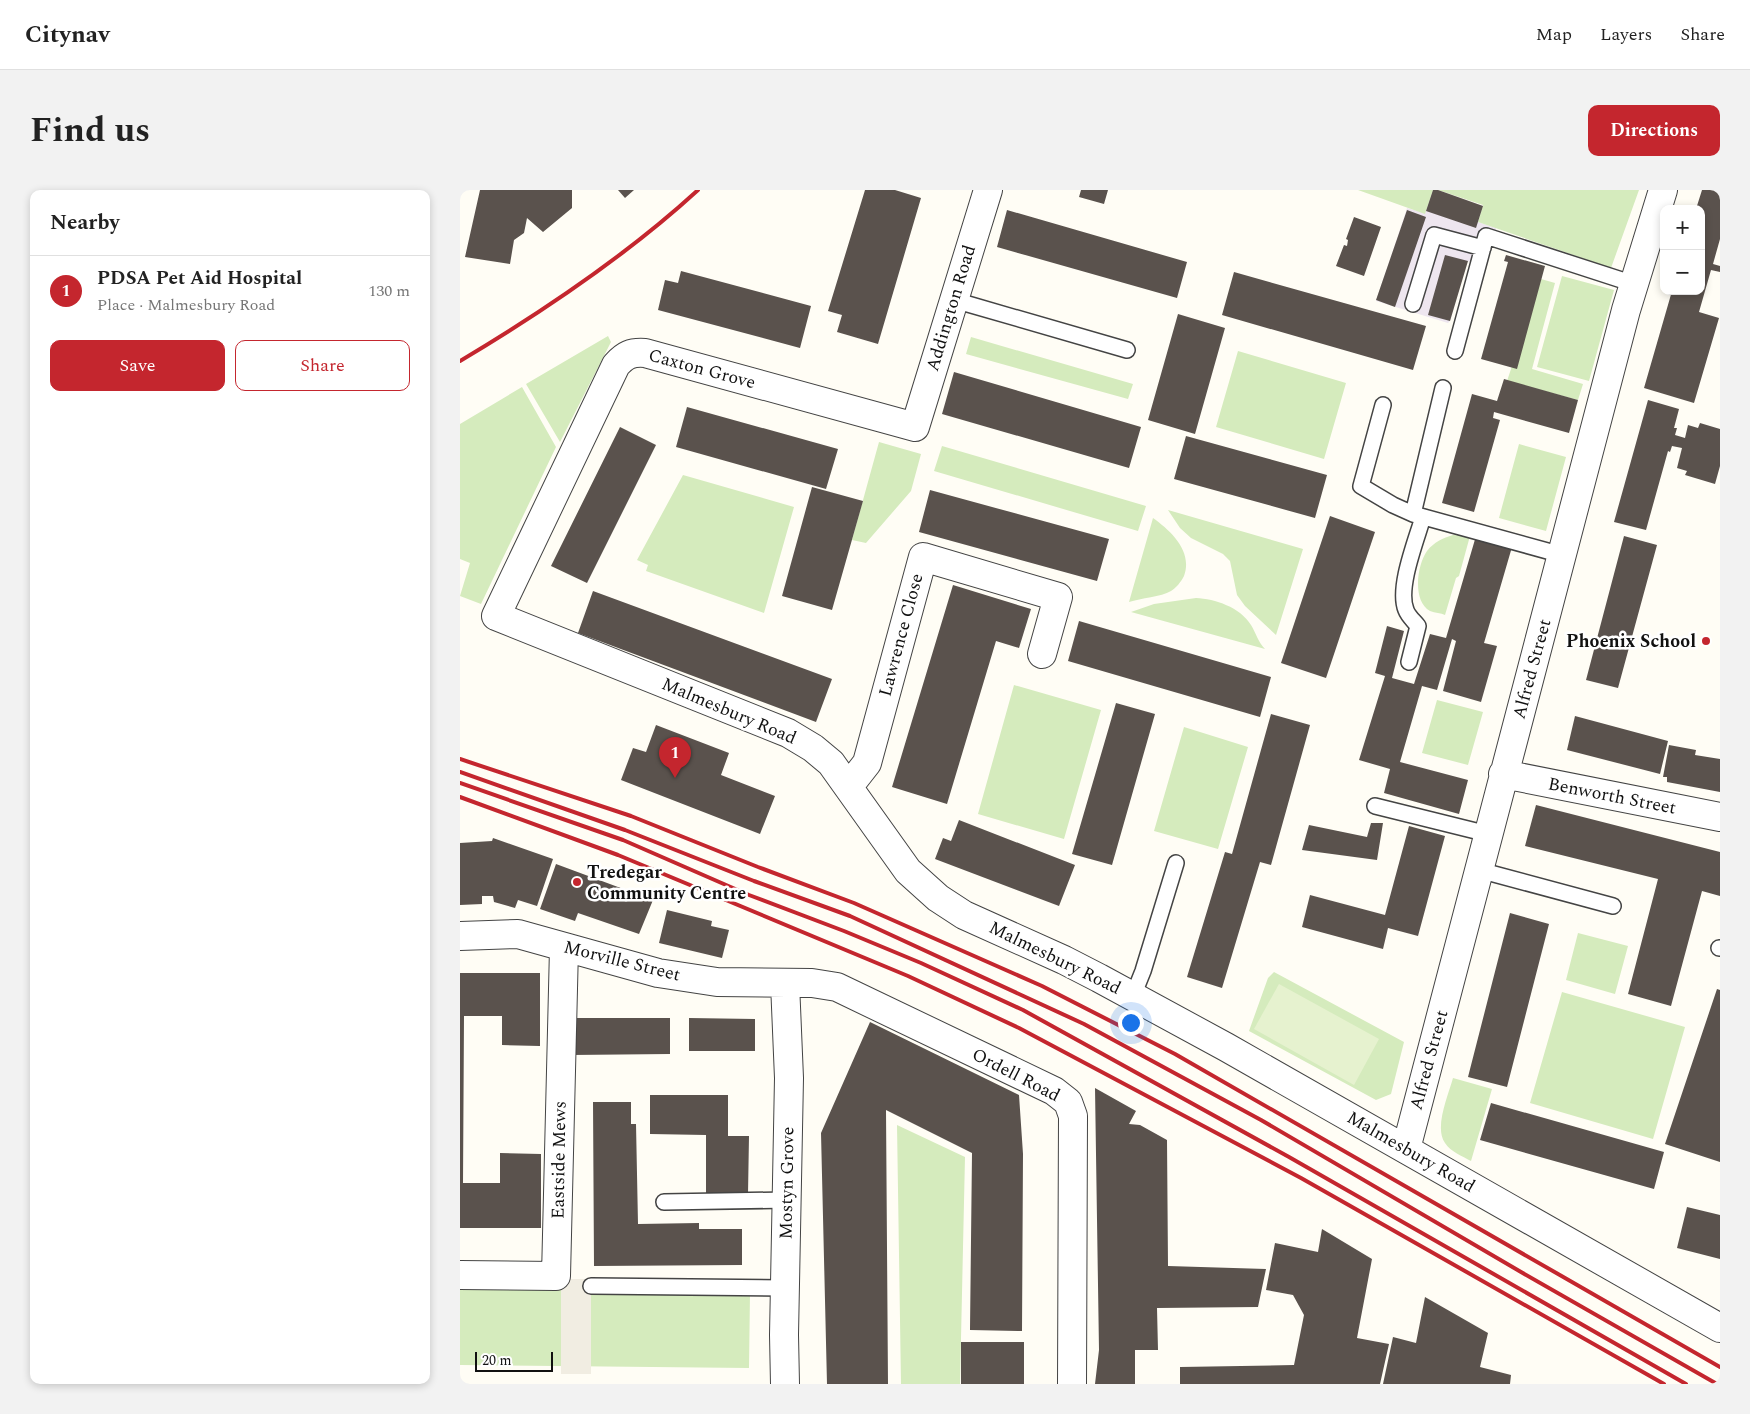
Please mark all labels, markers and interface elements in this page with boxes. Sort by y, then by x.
text: Citynav [25,17,110,53]
text: Map [1536,21,1572,48]
text: Layers [1600,21,1652,48]
text: Share [1680,21,1725,48]
text: Find us [30,104,150,157]
button: Directions [1588,105,1720,156]
map controls [1660,205,1705,295]
button: + [1660,205,1705,250]
text: Nearby [50,207,120,239]
street label: Addington Road [919,242,983,374]
button: − [1660,250,1705,295]
text: PDSA Pet Aid Hospital [97,264,302,293]
text: 1 [62,279,70,303]
text: 130 m [368,279,410,303]
text: Place · Malmesbury Road [97,293,275,317]
button: Save [50,340,225,391]
button: Share [235,340,410,391]
street label: Caxton Grove [645,342,759,396]
street label: Lawrence Close [872,570,930,700]
street label: Alfred Street [1506,616,1558,722]
place label: Phoenix School [1566,628,1696,655]
marker: Phoenix School [1700,635,1712,647]
street label: Malmesbury Road [657,670,801,752]
pin: 1 [659,737,691,778]
street label: Benworth Street [1546,770,1678,822]
place label: Tredegar Community Centre [587,859,746,907]
marker: Tredegar Community Centre [571,876,583,888]
street label: Malmesbury Road [984,914,1126,1002]
street label: Morville Street [561,933,683,989]
street label: Alfred Street [1403,1007,1455,1113]
your location [1118,1010,1144,1036]
street label: Ordell Road [967,1041,1065,1109]
street label: Eastside Mews [544,1101,574,1219]
street label: Malmesbury Road [1342,1104,1480,1200]
street label: Mostyn Grove [773,1126,801,1240]
scale bar [475,1349,552,1372]
text: 20 m [482,1350,512,1371]

